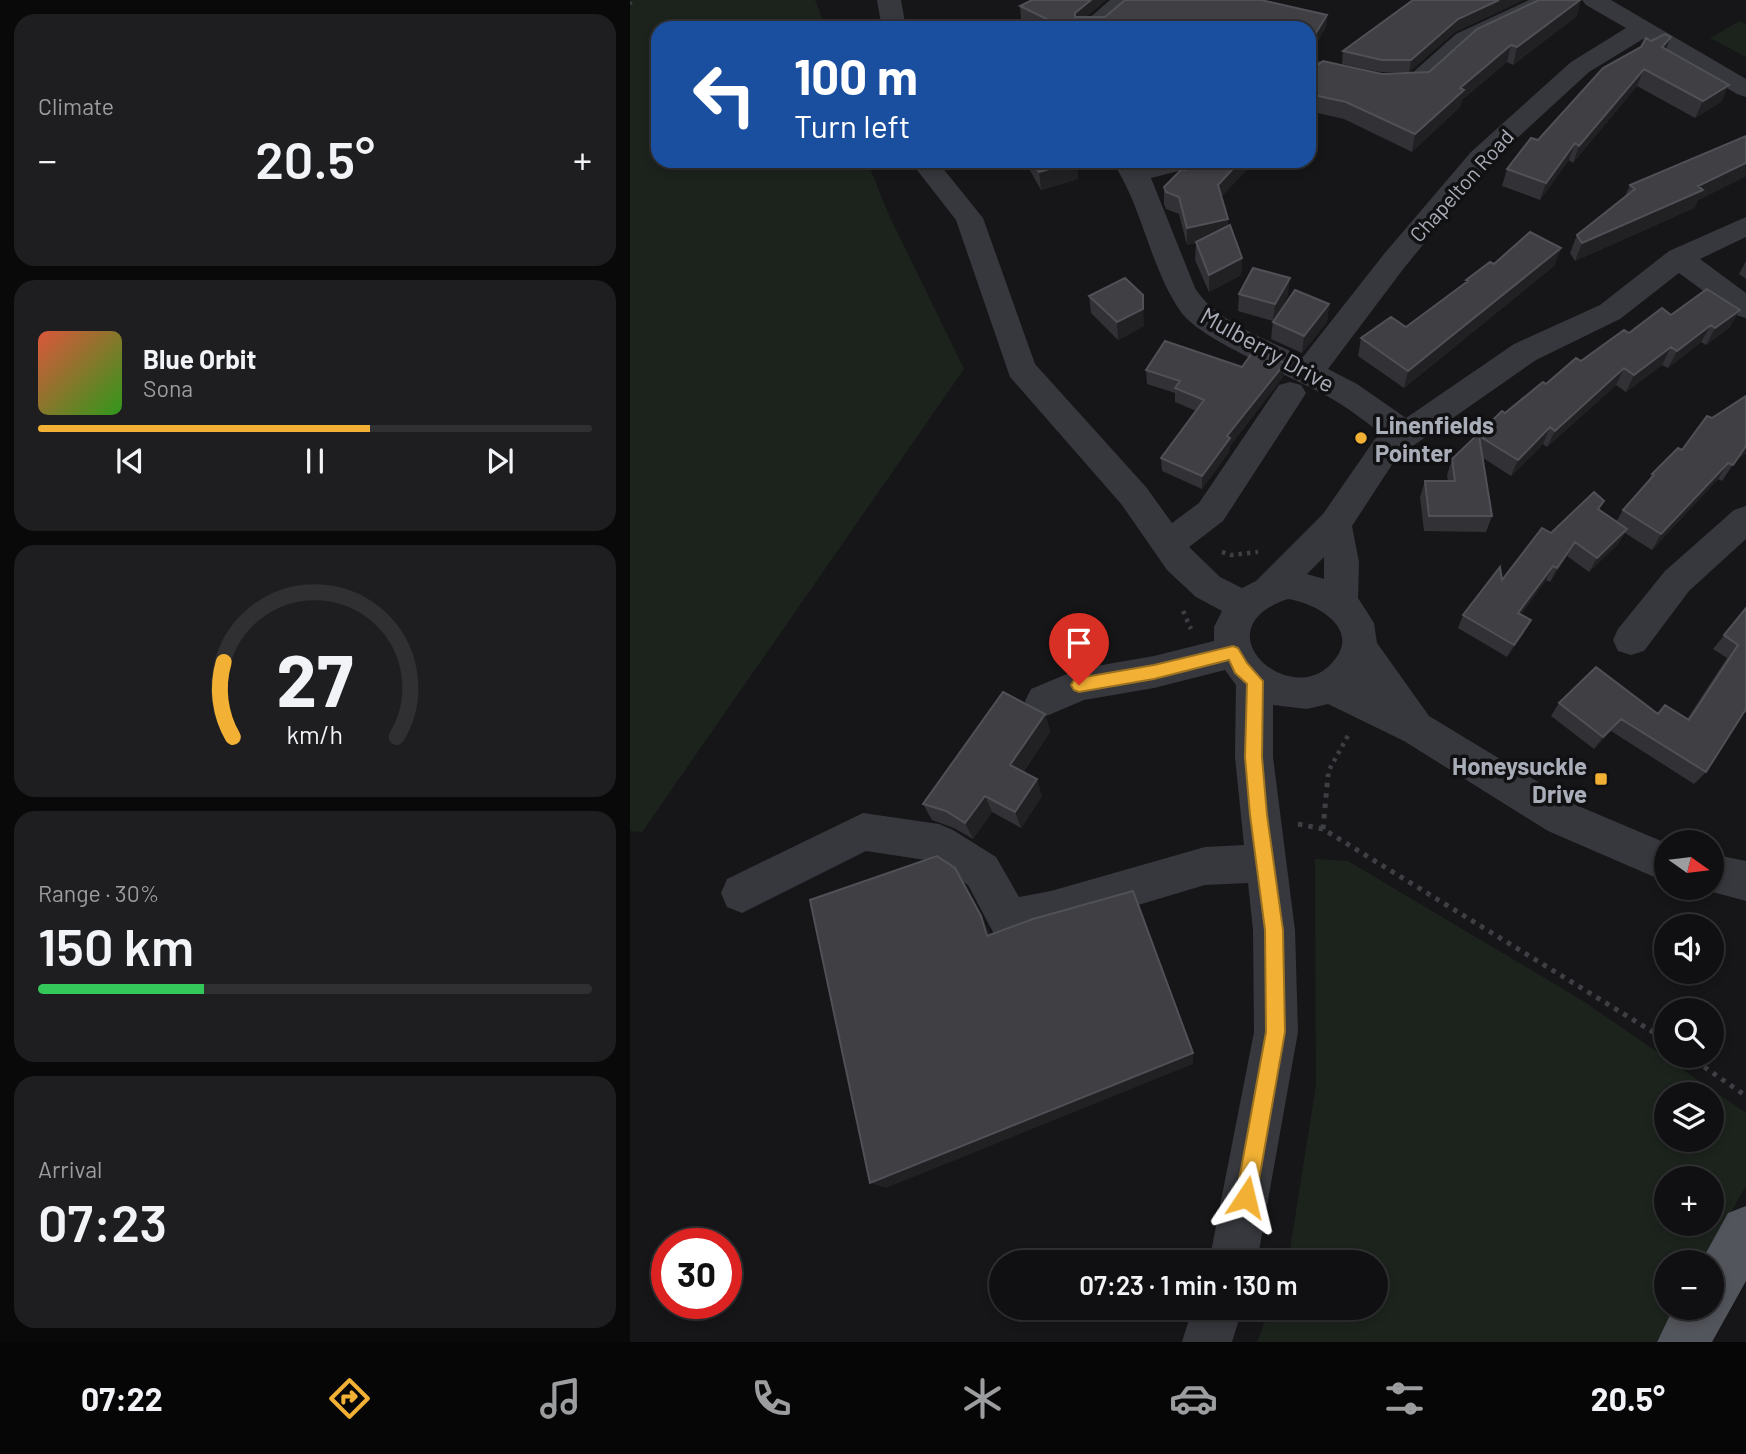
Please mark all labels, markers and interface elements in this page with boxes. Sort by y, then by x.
text: 100 m [794,46,918,105]
icon: left [679,49,770,140]
text: Climate [38,92,114,120]
text: Turn left [794,106,911,144]
street label: Chapelton Road [1404,124,1518,246]
text: 20.5° [255,127,375,189]
text: − [38,136,57,182]
text: + [573,136,592,182]
street label: Mulberry Drive [1196,300,1340,398]
text: Blue Orbit [143,343,256,374]
text: Sona [143,374,193,402]
place label: Linenfields Pointer [1375,410,1494,467]
marker: Linenfields Pointer [1353,430,1369,446]
icon: previous [111,442,149,480]
icon: pause [296,442,334,480]
icon: next [481,442,519,480]
pin [1049,613,1109,685]
icon: arrive [1060,624,1098,662]
text: 27 [277,634,353,722]
text: km/h [287,719,343,749]
place label: Honeysuckle Drive [1452,751,1587,808]
marker: Honeysuckle Drive [1593,771,1609,787]
north arrow [1654,830,1724,900]
map controls [1654,830,1724,1320]
text: Range · 30% [38,879,159,907]
text: 150 km [38,914,194,976]
button: sound [1654,914,1724,984]
button: search [1654,998,1724,1068]
button: layers [1654,1082,1724,1152]
text: Arrival [38,1155,102,1183]
position arrow [1209,1160,1283,1234]
button: + [1654,1166,1724,1236]
text: 07:23 [38,1190,167,1252]
speed limit sign: 30 [651,1228,742,1319]
button: − [1654,1250,1724,1320]
text: 07:23 · 1 min · 130 m [1079,1269,1298,1300]
icon: directions [325,1374,374,1423]
icon: music [536,1374,585,1423]
icon: phone [747,1374,796,1423]
icon: climate [958,1374,1007,1423]
icon: car [1169,1374,1218,1423]
icon: filters [1380,1374,1429,1423]
text: 07:22 [81,1379,163,1417]
text: 20.5° [1591,1379,1665,1417]

